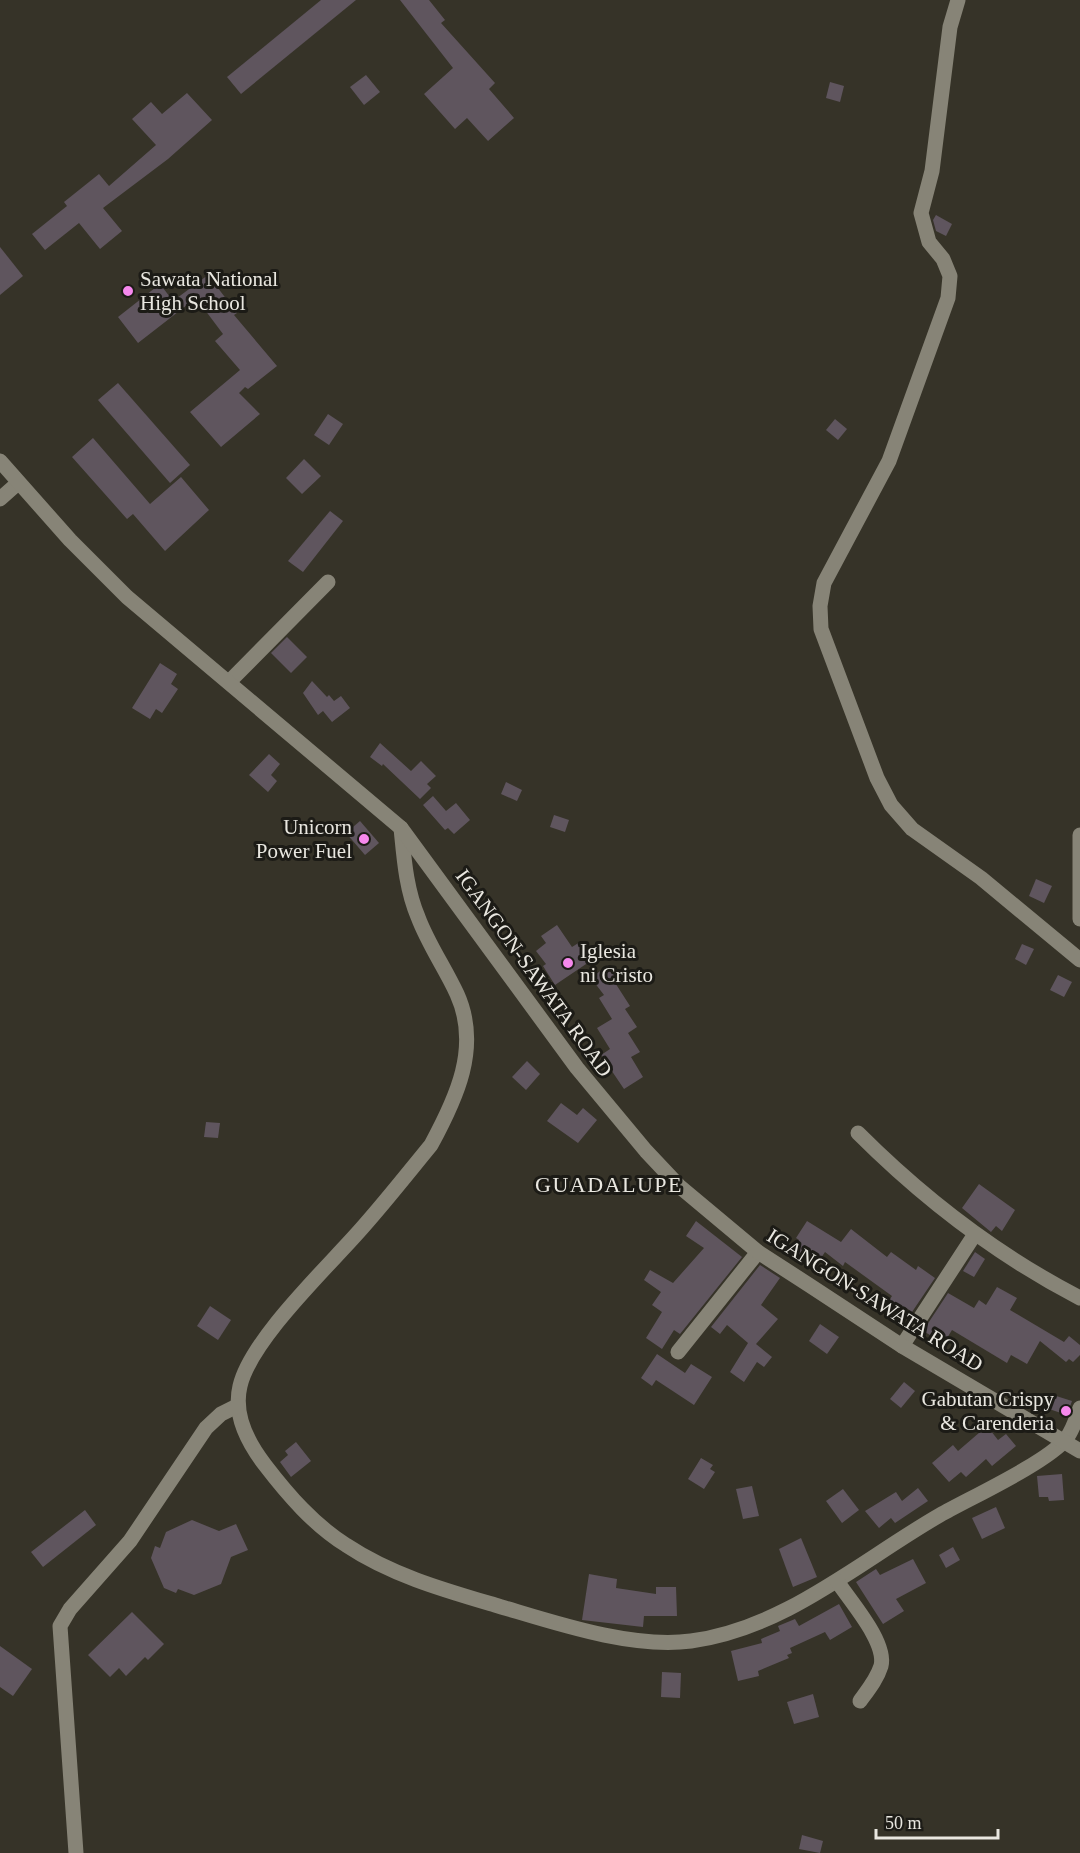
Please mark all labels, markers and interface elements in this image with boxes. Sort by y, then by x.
place label: Sawata National High School [140,267,278,315]
marker: Sawata National High School [121,284,135,298]
place label: Unicorn Power Fuel [256,815,352,863]
marker: Unicorn Power Fuel [357,832,371,846]
street label: IGANGON-SAWATA ROAD [451,865,617,1081]
place label: Iglesia ni Cristo [580,939,653,987]
marker: Iglesia ni Cristo [561,956,575,970]
district label: GUADALUPE [535,1172,683,1197]
street label: IGANGON-SAWATA ROAD [762,1223,988,1377]
place label: Gabutan Crispy & Carenderia [922,1387,1055,1435]
marker: Gabutan Crispy & Carenderia [1059,1404,1073,1418]
scale bar [876,1802,998,1840]
text: 50 m [885,1813,922,1833]

